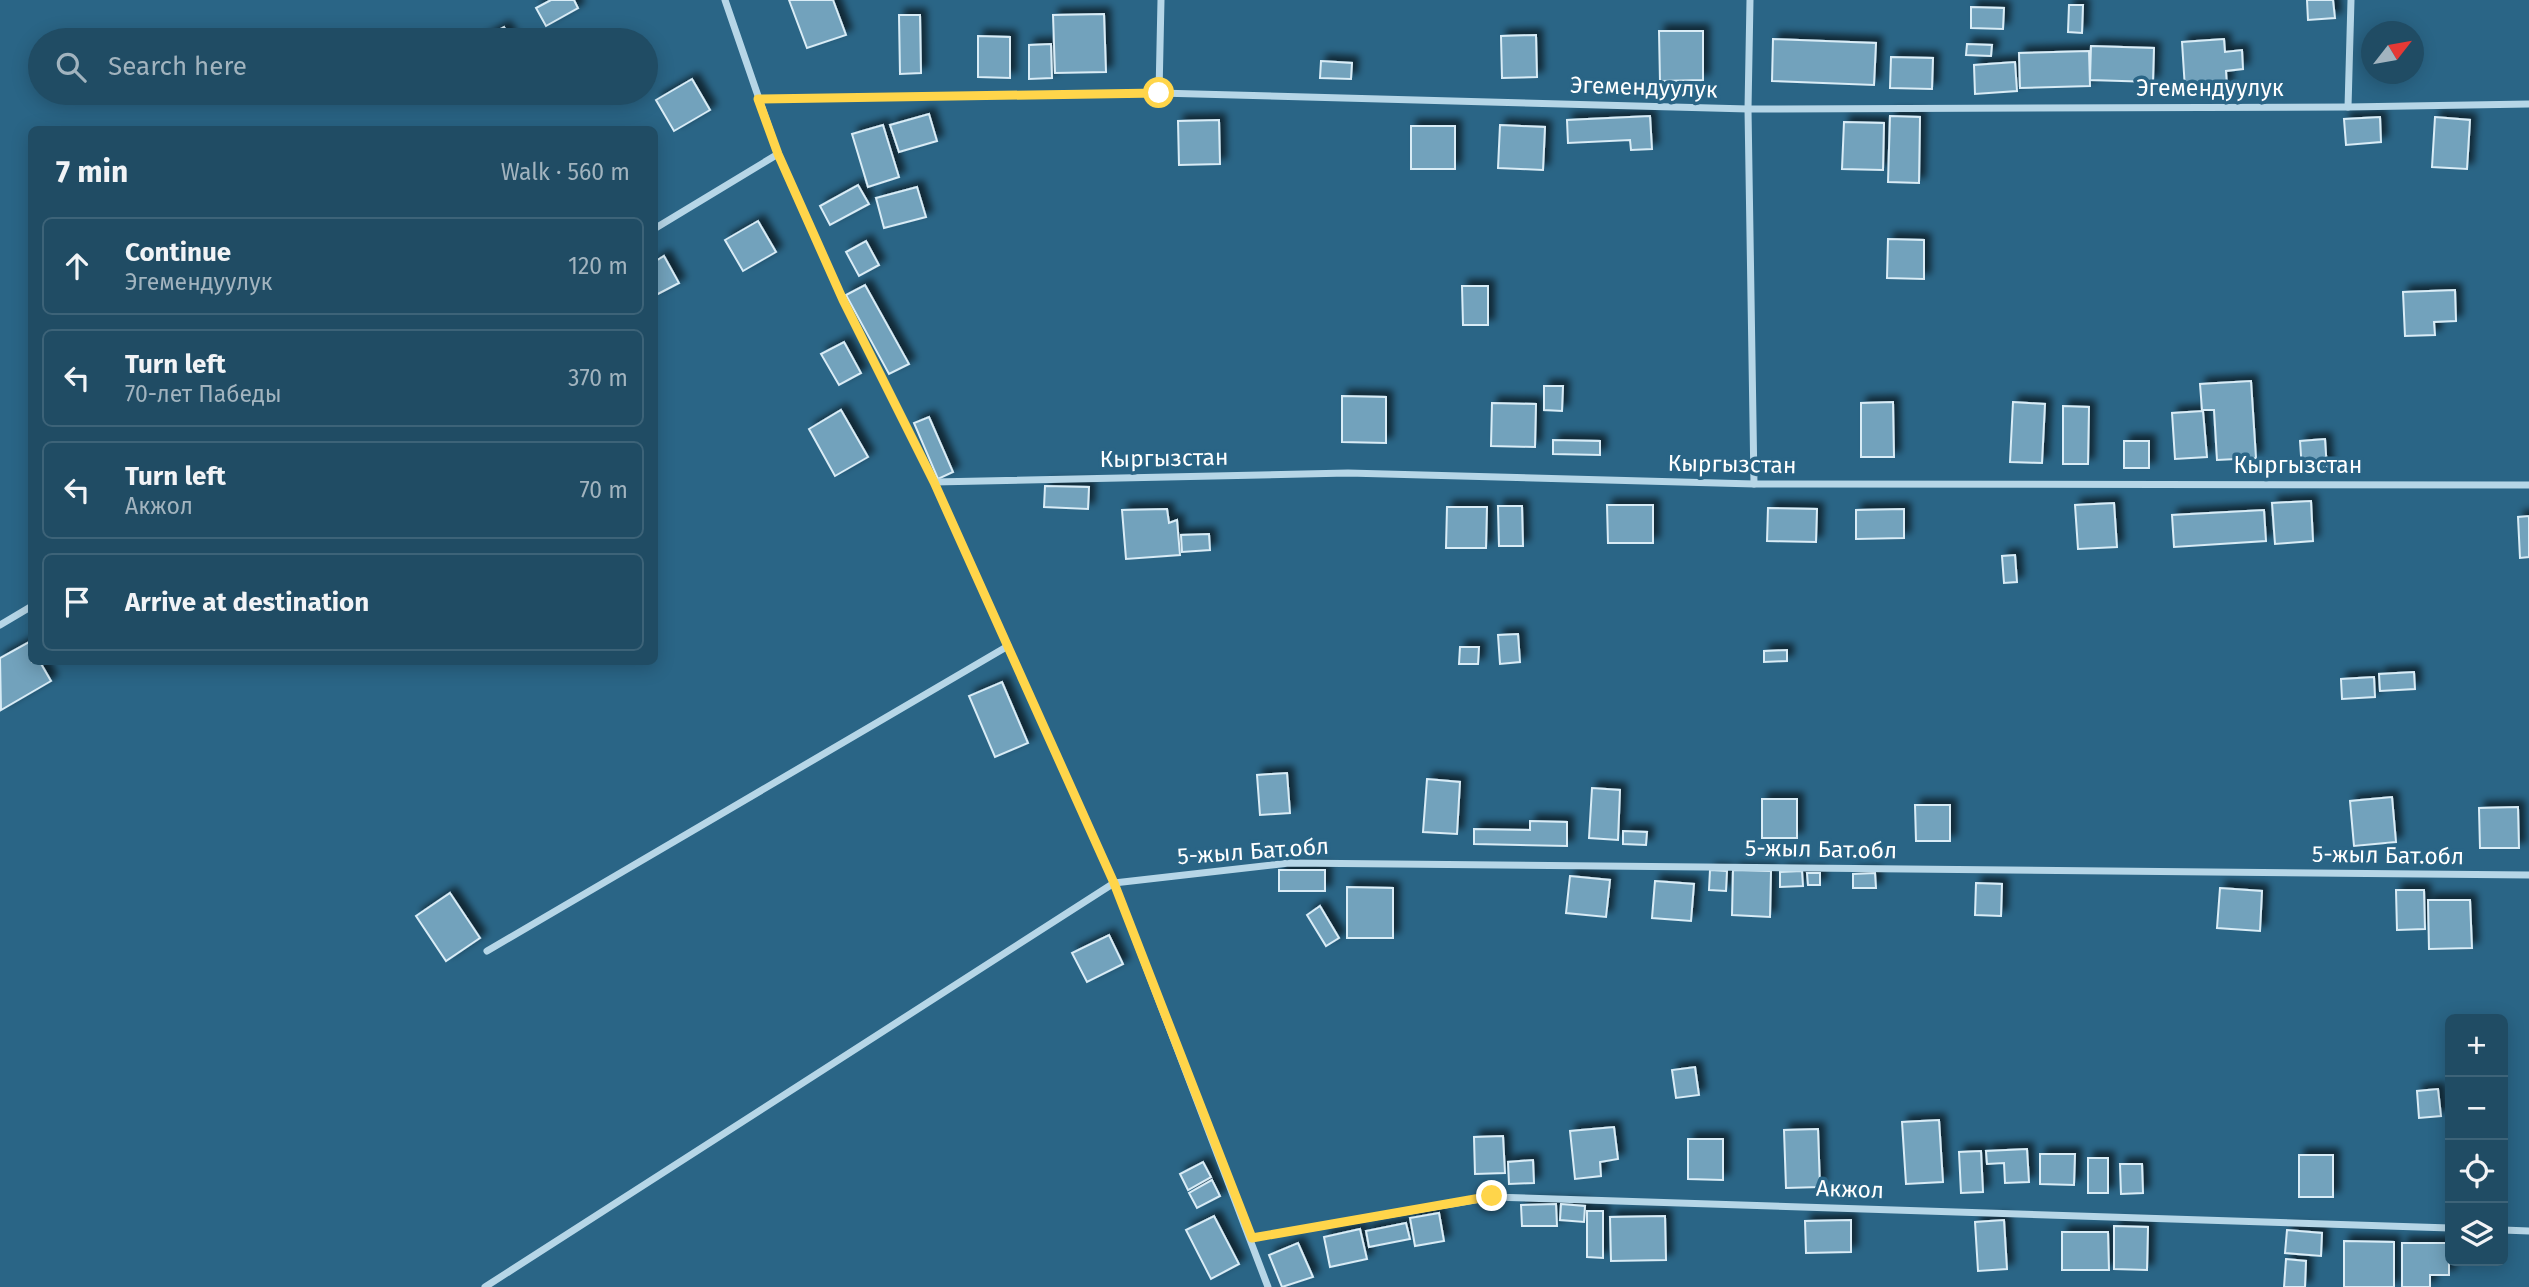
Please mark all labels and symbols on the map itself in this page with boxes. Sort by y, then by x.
north arrow [2361,21,2424,84]
street label: Эгемендуулук [1570,70,1718,104]
street label: Эгемендуулук [2136,74,2284,102]
route start [1143,77,1174,108]
street label: Кыргызстан [1099,443,1229,473]
street label: Кыргызстан [1667,449,1797,479]
street label: Кыргызстан [2234,451,2362,479]
street label: 5-жыл Бат.обл [1176,832,1330,870]
street label: 5-жыл Бат.обл [1745,834,1897,864]
street label: 5-жыл Бат.обл [2312,840,2464,870]
street label: Акжол [1816,1174,1884,1204]
route end [1476,1180,1507,1211]

